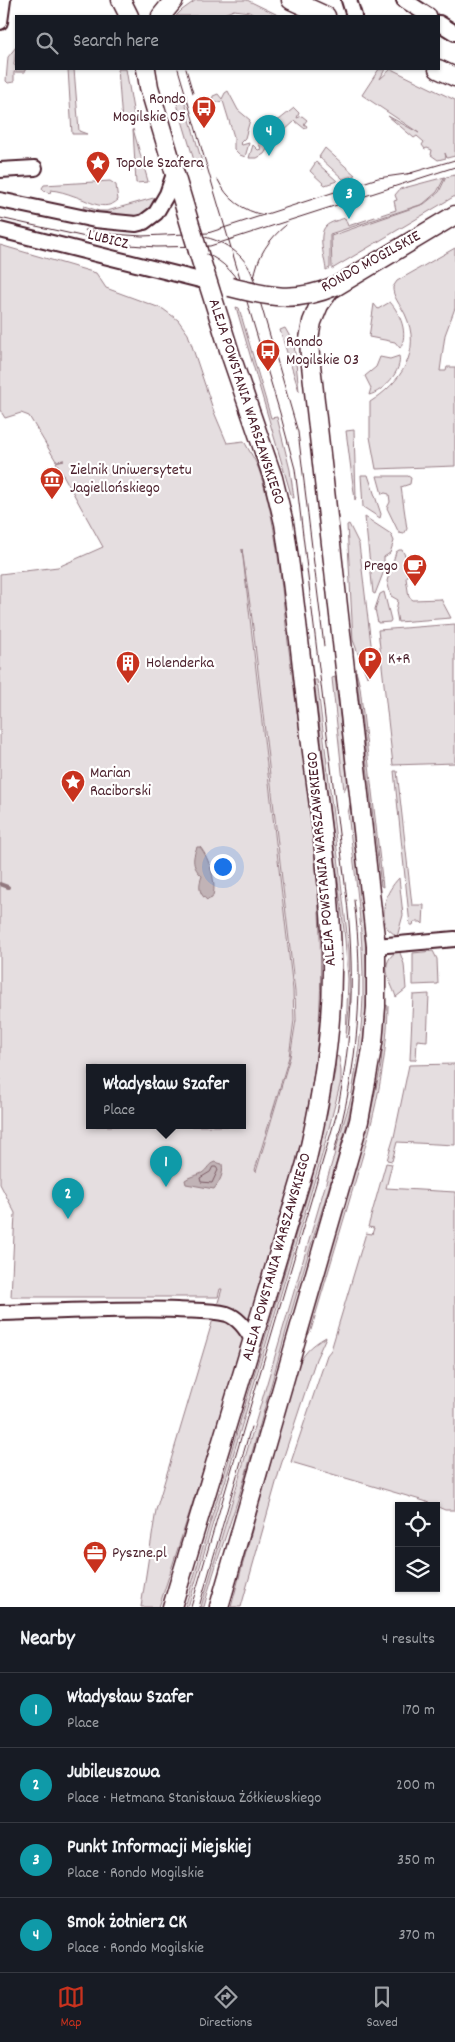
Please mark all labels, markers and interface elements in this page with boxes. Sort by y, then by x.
search box [15,15,440,70]
icon: search [33,29,61,57]
text: Search here [73,29,159,56]
place label: Rondo Mogilskie 05 [113,88,186,129]
bus stop icon: Rondo Mogilskie 05 [191,95,217,129]
pin: 4 [253,115,285,156]
place icon: Topole Szafera [85,150,111,184]
place label: Topole Szafera [116,152,204,175]
pin: 3 [333,178,365,219]
street label: LUBICZ [85,224,131,256]
street label: RONDO MOGILSKIE [317,225,426,299]
street label: ALEJA POWSTANIA WARSZAWSKIEGO [202,296,290,508]
place label: Rondo Mogilskie 03 [286,331,359,372]
bus stop icon: Rondo Mogilskie 03 [255,338,281,372]
place label: Zielnik Uniwersytetu Jagiellońskiego [70,459,192,500]
museum icon: Zielnik Uniwersytetu Jagiellońskiego [39,466,65,500]
cafe icon: Prego [402,553,428,587]
place label: Prego [364,555,398,578]
parking icon: K+R [357,646,383,680]
place label: K+R [388,648,411,671]
building icon: Holenderka [115,650,141,684]
place label: Holenderka [146,652,215,675]
street label: ALEJA POWSTANIA WARSZAWSKIEGO [301,751,343,967]
place label: Marian Raciborski [90,762,151,803]
place icon: Marian Raciborski [60,769,86,803]
your location [210,854,236,880]
popup [86,1064,246,1129]
text: Władysław Szafer [103,1072,229,1099]
text: Place [103,1099,135,1122]
pin: 1 [150,1146,182,1187]
street label: ALEJA POWSTANIA WARSZAWSKIEGO [236,1150,318,1364]
pin: 2 [52,1178,84,1219]
map controls [395,1502,440,1592]
button: locate [395,1502,440,1547]
office icon: Pyszne.pl [82,1540,108,1574]
place label: Pyszne.pl [112,1542,167,1565]
button: layers [395,1547,440,1592]
text: Nearby [20,1625,75,1655]
text: 4 results [382,1628,435,1651]
text: Władysław Szafer [67,1685,193,1712]
text: 1 [34,1699,38,1722]
text: 170 m [402,1699,435,1722]
text: Place [67,1712,99,1735]
text: Jubileuszowa [67,1760,160,1787]
text: 2 [33,1774,40,1797]
text: 200 m [396,1774,435,1797]
text: Place · Hetmana Stanisława Żółkiewskiego [67,1787,321,1810]
text: Punkt Informacji Miejskiej [67,1835,252,1862]
text: 3 [32,1849,40,1872]
text: 350 m [397,1849,435,1872]
text: Place · Rondo Mogilskie [67,1862,204,1885]
text: Smok żołnierz CK [67,1910,187,1937]
text: 4 [33,1924,39,1947]
text: 370 m [398,1924,435,1947]
text: Place · Rondo Mogilskie [67,1937,204,1960]
tab: Map [57,1983,85,2033]
tab: Directions [199,1983,252,2033]
tab: Saved [367,1983,398,2033]

